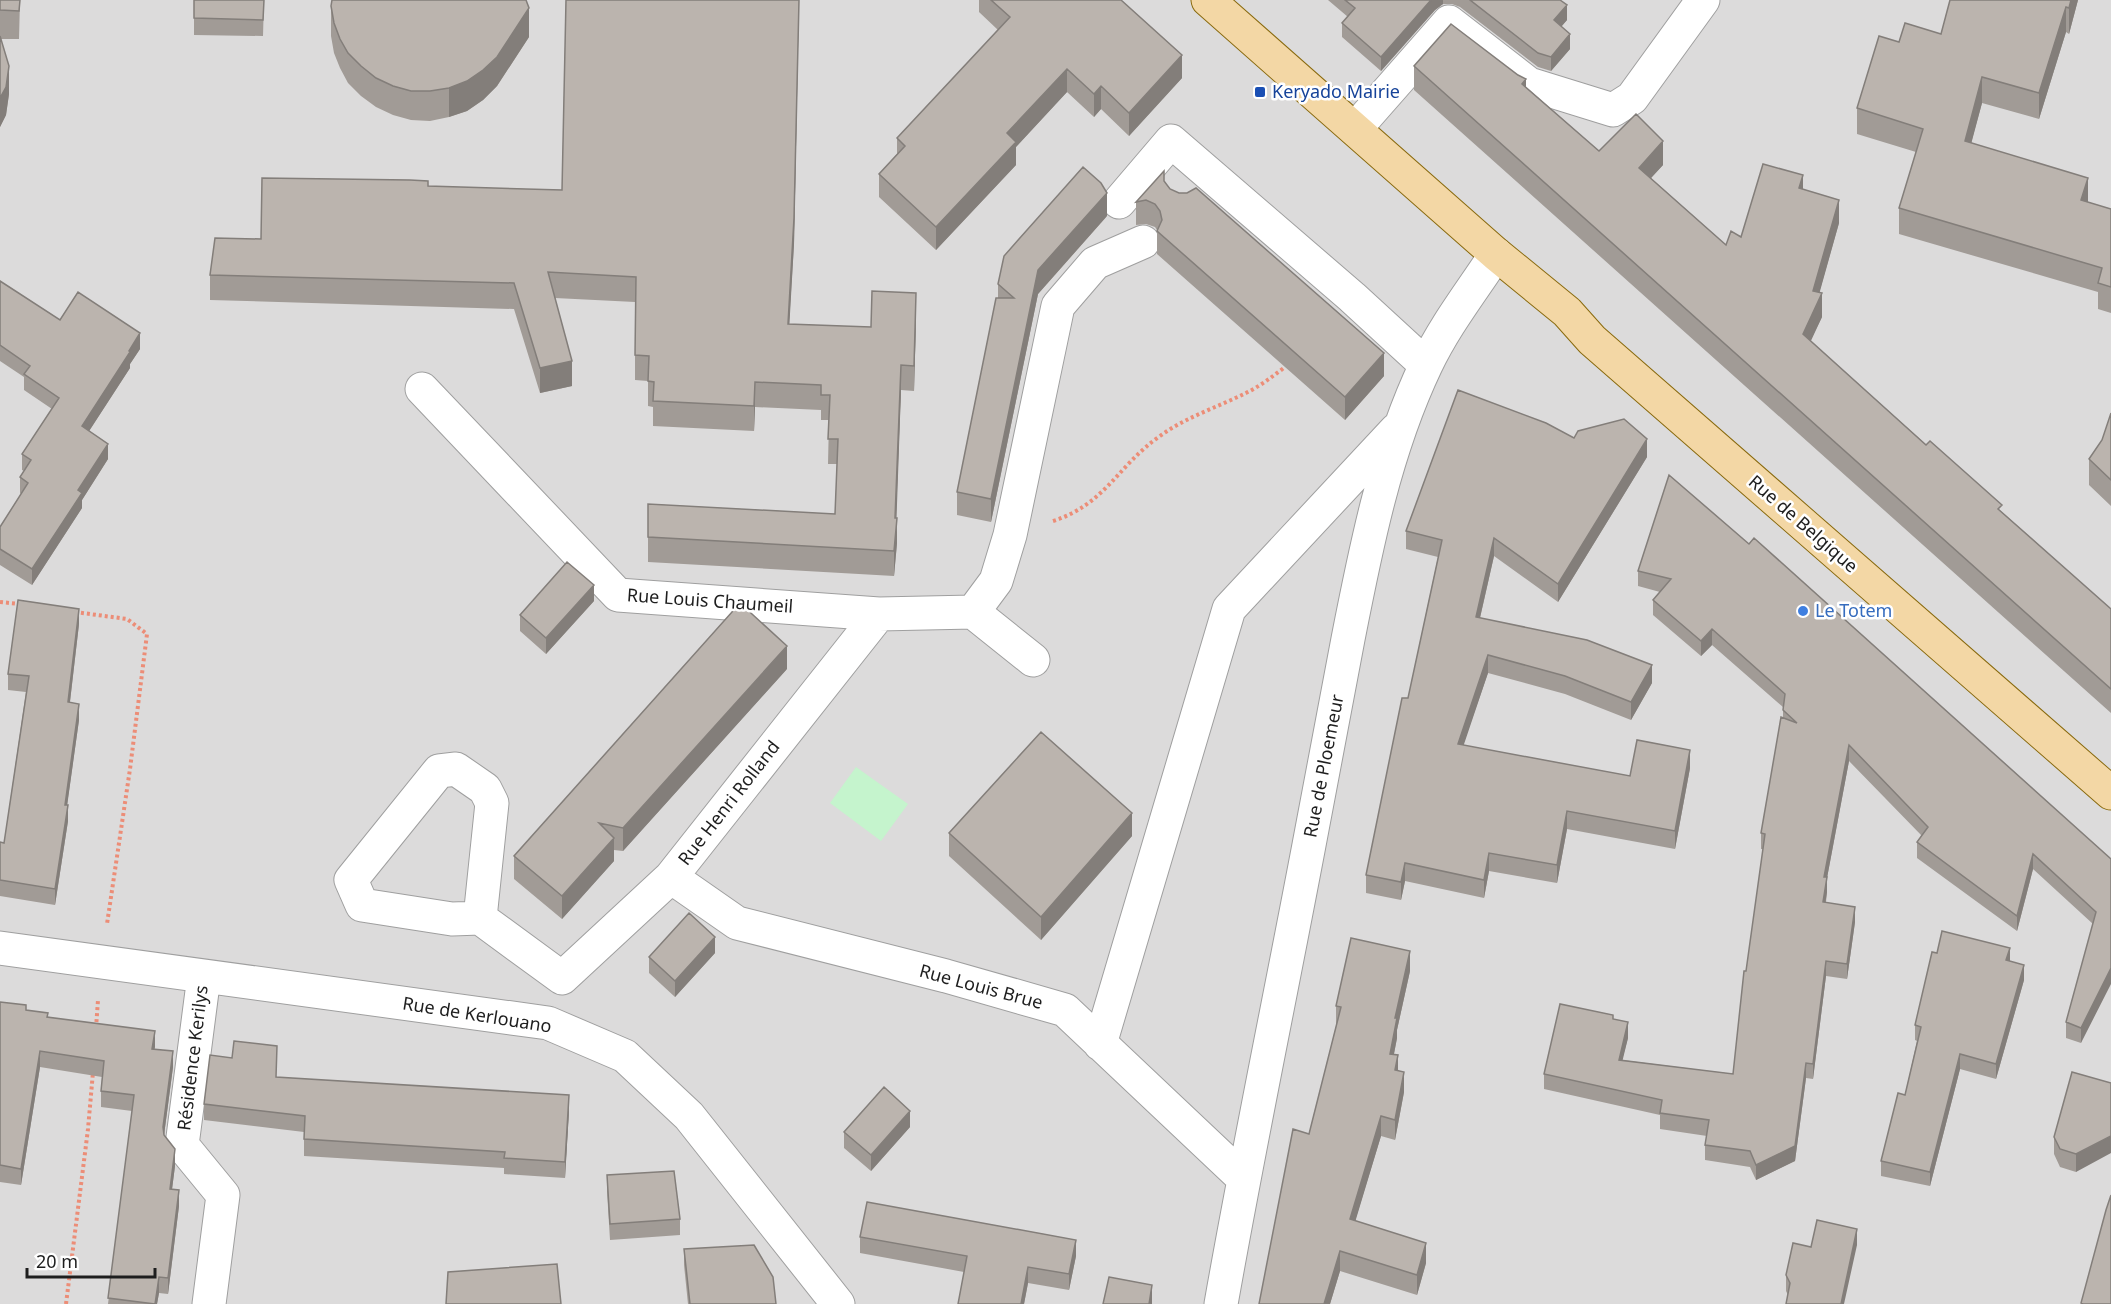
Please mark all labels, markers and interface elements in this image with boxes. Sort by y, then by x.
place label: Keryado Mairie [1272,79,1400,103]
marker: Keryado Mairie [1253,85,1267,99]
street label: Rue de Belgique [1744,469,1863,577]
street label: Rue Louis Chaumeil [626,582,794,618]
place label: Le Totem [1815,598,1892,622]
marker: Le Totem [1796,604,1810,618]
street label: Rue de Ploemeur [1297,692,1349,839]
street label: Rue Henri Rolland [672,735,785,870]
street label: Rue Louis Brue [917,958,1046,1014]
street label: Résidence Kerilys [171,984,213,1132]
street label: Rue de Kerlouano [401,990,553,1038]
scale bar [27,1241,154,1279]
text: 20 m [36,1249,78,1273]

